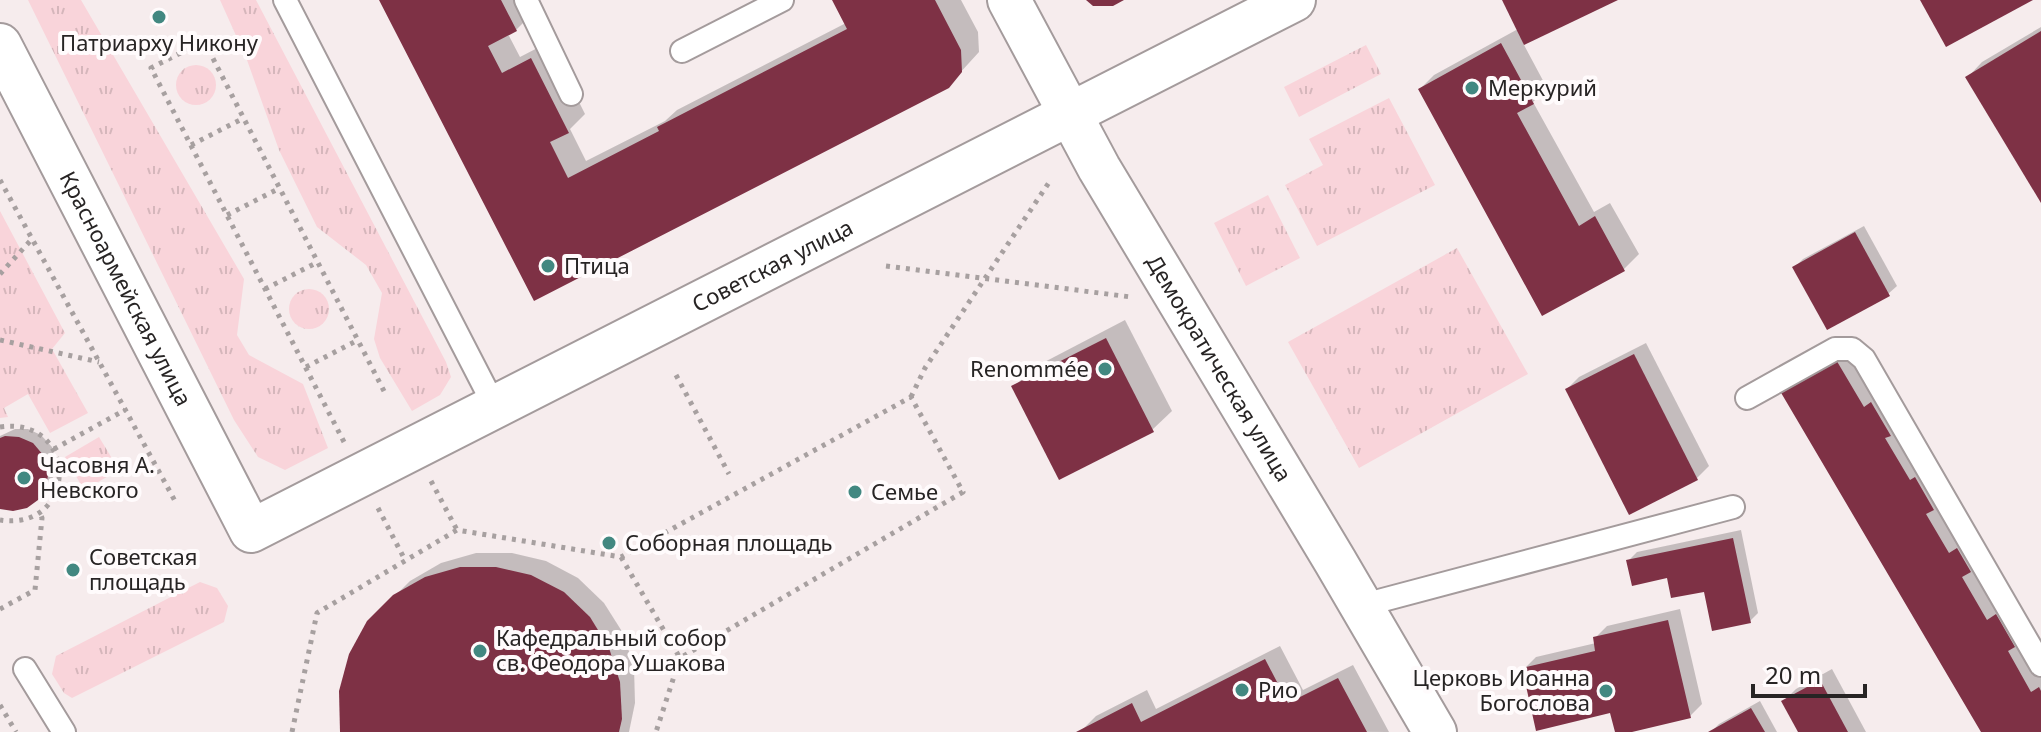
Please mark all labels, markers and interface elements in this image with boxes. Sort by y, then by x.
marker: Патриарху Никону [150,8,168,26]
place label: Патриарху Никону [60,27,259,57]
place label: Меркурий [1488,72,1597,102]
marker: Меркурий [1463,79,1481,97]
street label: Красноармейская улица [54,165,200,411]
street label: Советская улица [686,211,857,318]
street label: Демократическая улица [1140,249,1300,487]
place label: Птица [564,250,630,280]
marker: Птица [539,257,557,275]
place label: Renommée [970,353,1089,383]
marker: Renommée [1096,360,1114,378]
place label: Часовня А. Невского [40,449,155,504]
marker: Часовня А. Невского [15,469,33,487]
place label: Семье [871,476,938,506]
marker: Семье [846,483,864,501]
place label: Соборная площадь [625,527,833,557]
marker: Соборная площадь [600,534,618,552]
place label: Советская площадь [89,541,197,596]
marker: Советская площадь [64,561,82,579]
place label: Кафедральный собор св. Феодора Ушакова [496,622,727,677]
marker: Кафедральный собор св. Феодора Ушакова [471,642,489,660]
scale bar [1753,648,1865,698]
text: 20 m [1765,658,1821,691]
place label: Церковь Иоанна Богослова [1413,662,1590,717]
place label: Рио [1258,674,1298,704]
marker: Рио [1233,681,1251,699]
marker: Церковь Иоанна Богослова [1597,682,1615,700]

